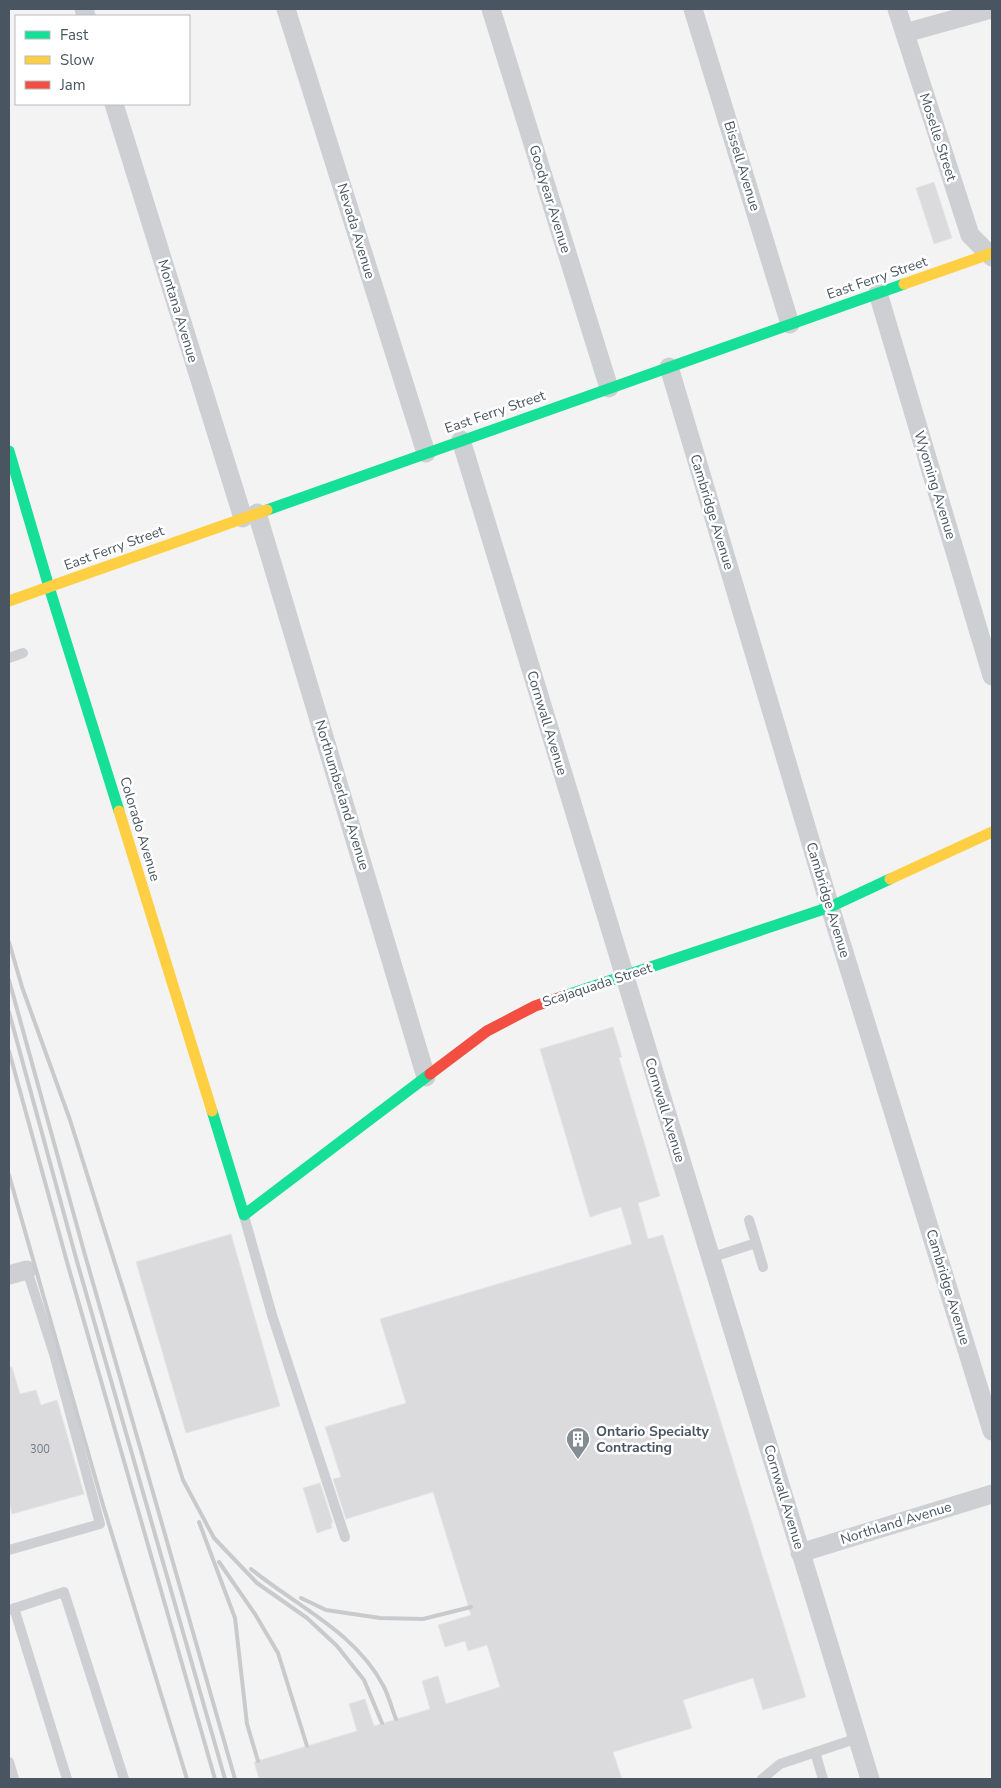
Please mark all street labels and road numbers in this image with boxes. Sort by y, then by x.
street label: Moselle Street [915,91,961,183]
street label: Bissell Avenue [719,119,765,213]
street label: Goodyear Avenue [525,143,575,255]
street label: Nevada Avenue [332,181,380,281]
street label: East Ferry Street [824,252,930,304]
street label: Montana Avenue [153,257,203,365]
street label: East Ferry Street [442,386,548,438]
street label: Wyoming Avenue [909,428,961,542]
street label: Cambridge Avenue [685,452,739,572]
street label: East Ferry Street [61,521,167,575]
street label: Cornwall Avenue [522,668,572,778]
street label: Northumberland Avenue [310,718,374,872]
street label: Colorado Avenue [115,775,165,883]
street label: Cambridge Avenue [801,840,855,960]
street label: Scajaquada Street [540,958,654,1012]
street label: Cornwall Avenue [640,1055,690,1165]
street label: Cambridge Avenue [921,1227,975,1347]
street label: Cornwall Avenue [759,1442,809,1552]
street label: Northland Avenue [838,1497,954,1549]

